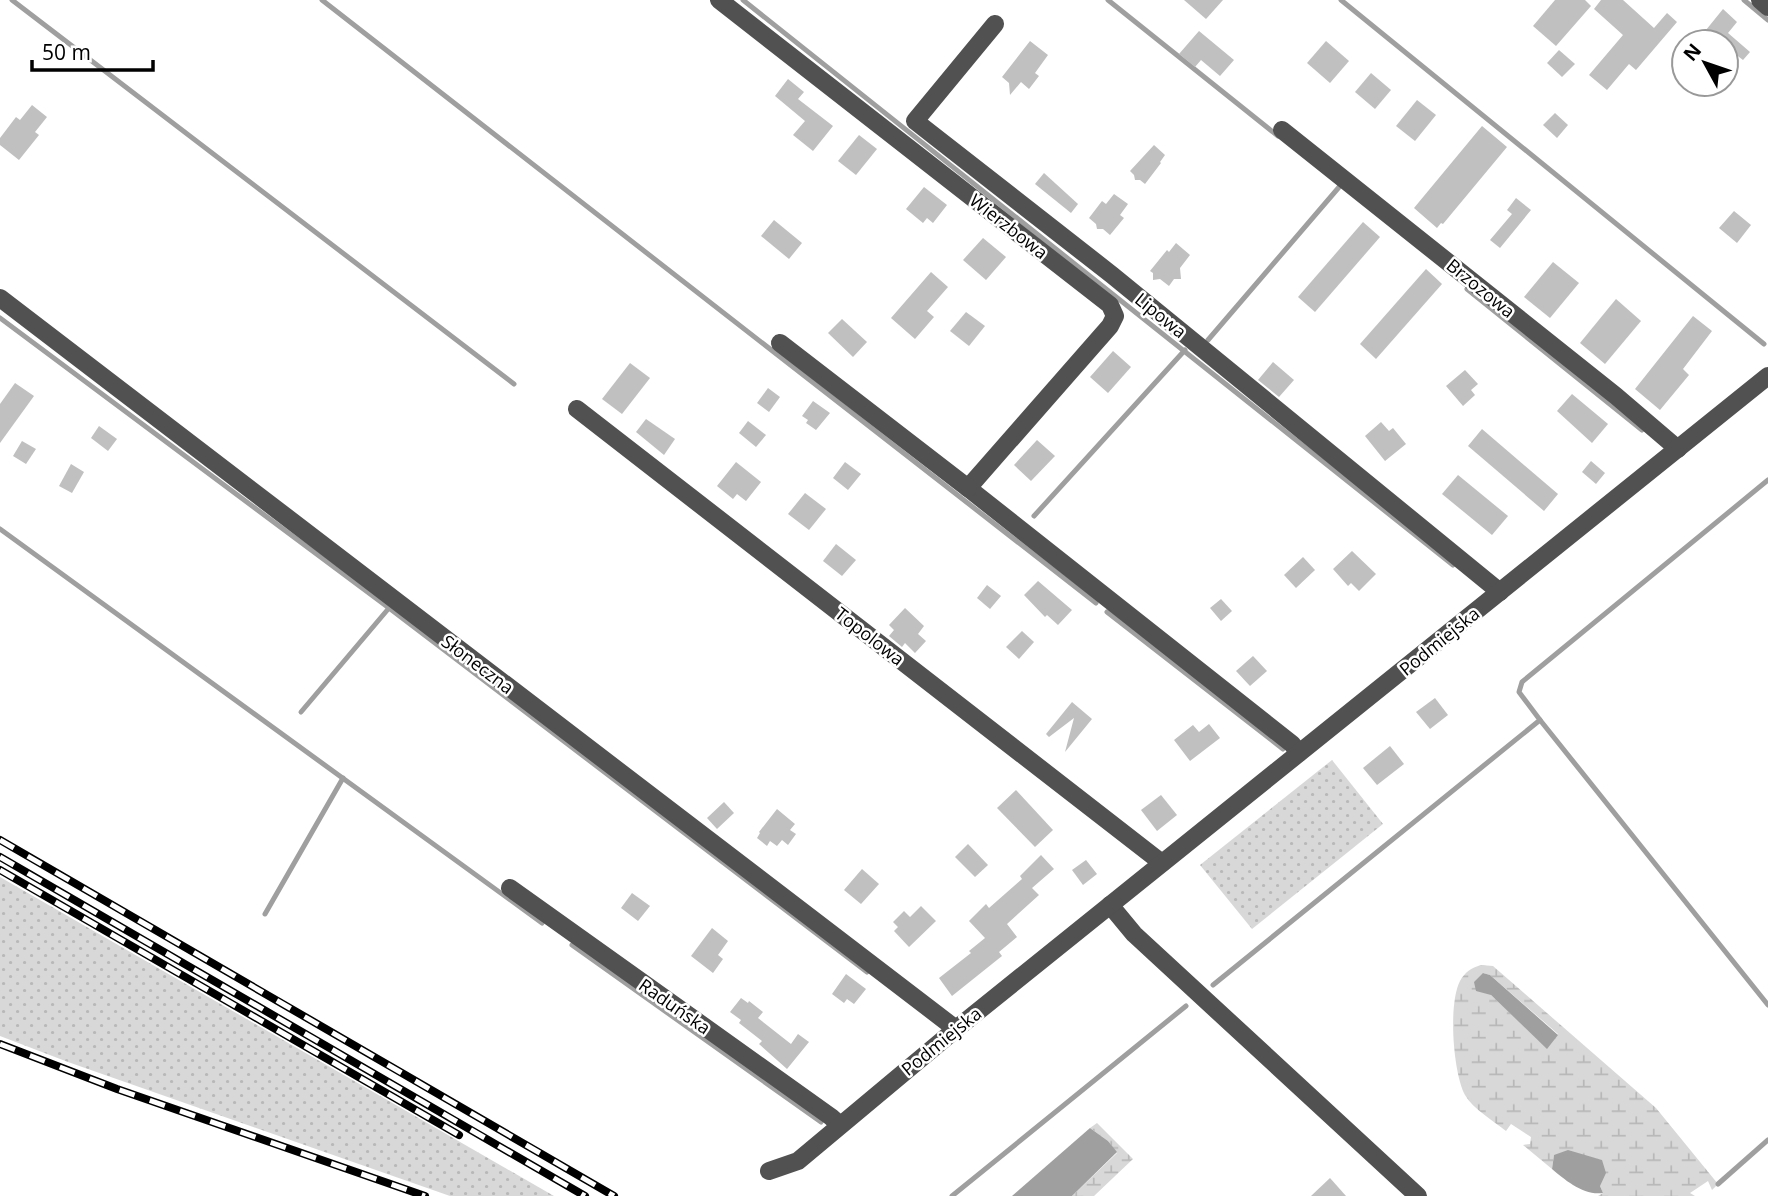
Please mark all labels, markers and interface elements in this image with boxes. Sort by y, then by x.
scale bar [32,28,152,72]
north arrow [1670,28,1740,98]
text: 50 m [42,38,91,66]
text: N [1677,38,1707,66]
street label: Wierzbowa [965,188,1053,264]
street label: Brzozowa [1442,253,1520,323]
street label: Lipowa [1130,287,1192,343]
street label: Topolowa [830,601,910,671]
street label: Podmiejska [1394,601,1484,681]
street label: Słoneczna [437,629,519,699]
street label: Raduńska [634,973,716,1039]
street label: Podmiejska [896,1001,986,1081]

